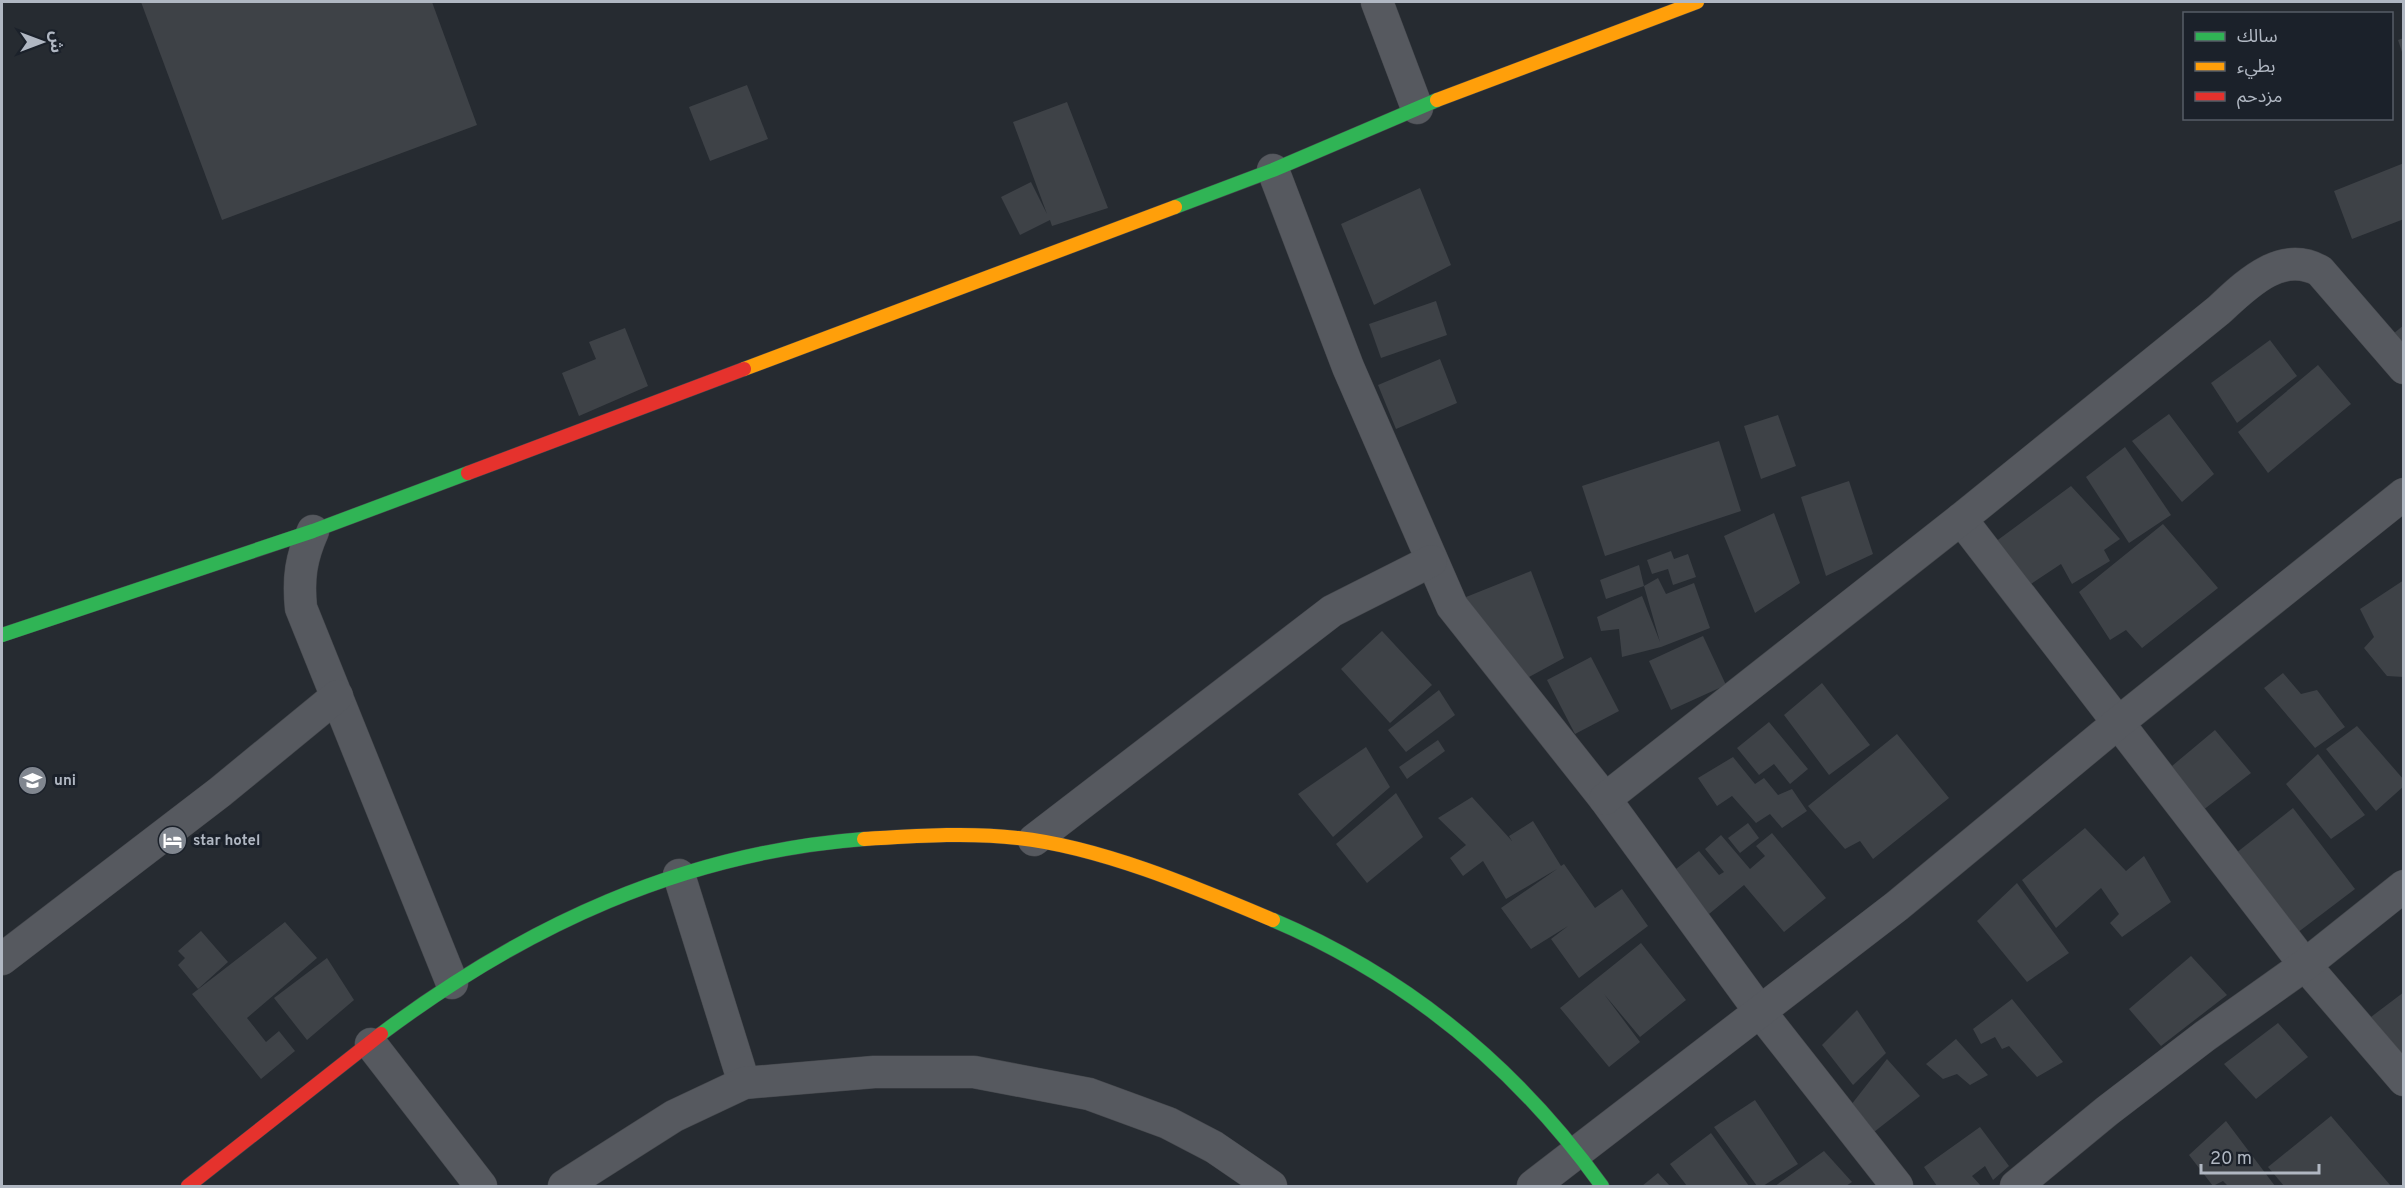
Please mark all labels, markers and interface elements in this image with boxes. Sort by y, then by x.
north arrow [12,12,72,72]
legend [2183,12,2393,120]
text: سالك [2237,26,2278,49]
text: ش [45,31,65,53]
text: بطيء [2237,56,2275,79]
text: مزدحم [2237,86,2282,109]
school or university icon: uni [17,765,49,797]
place label: uni [54,772,76,791]
hotel icon: star hotel [156,825,188,857]
place label: star hotel [193,832,260,851]
scale bar [2201,1137,2320,1175]
text: 20 m [2210,1148,2252,1171]

